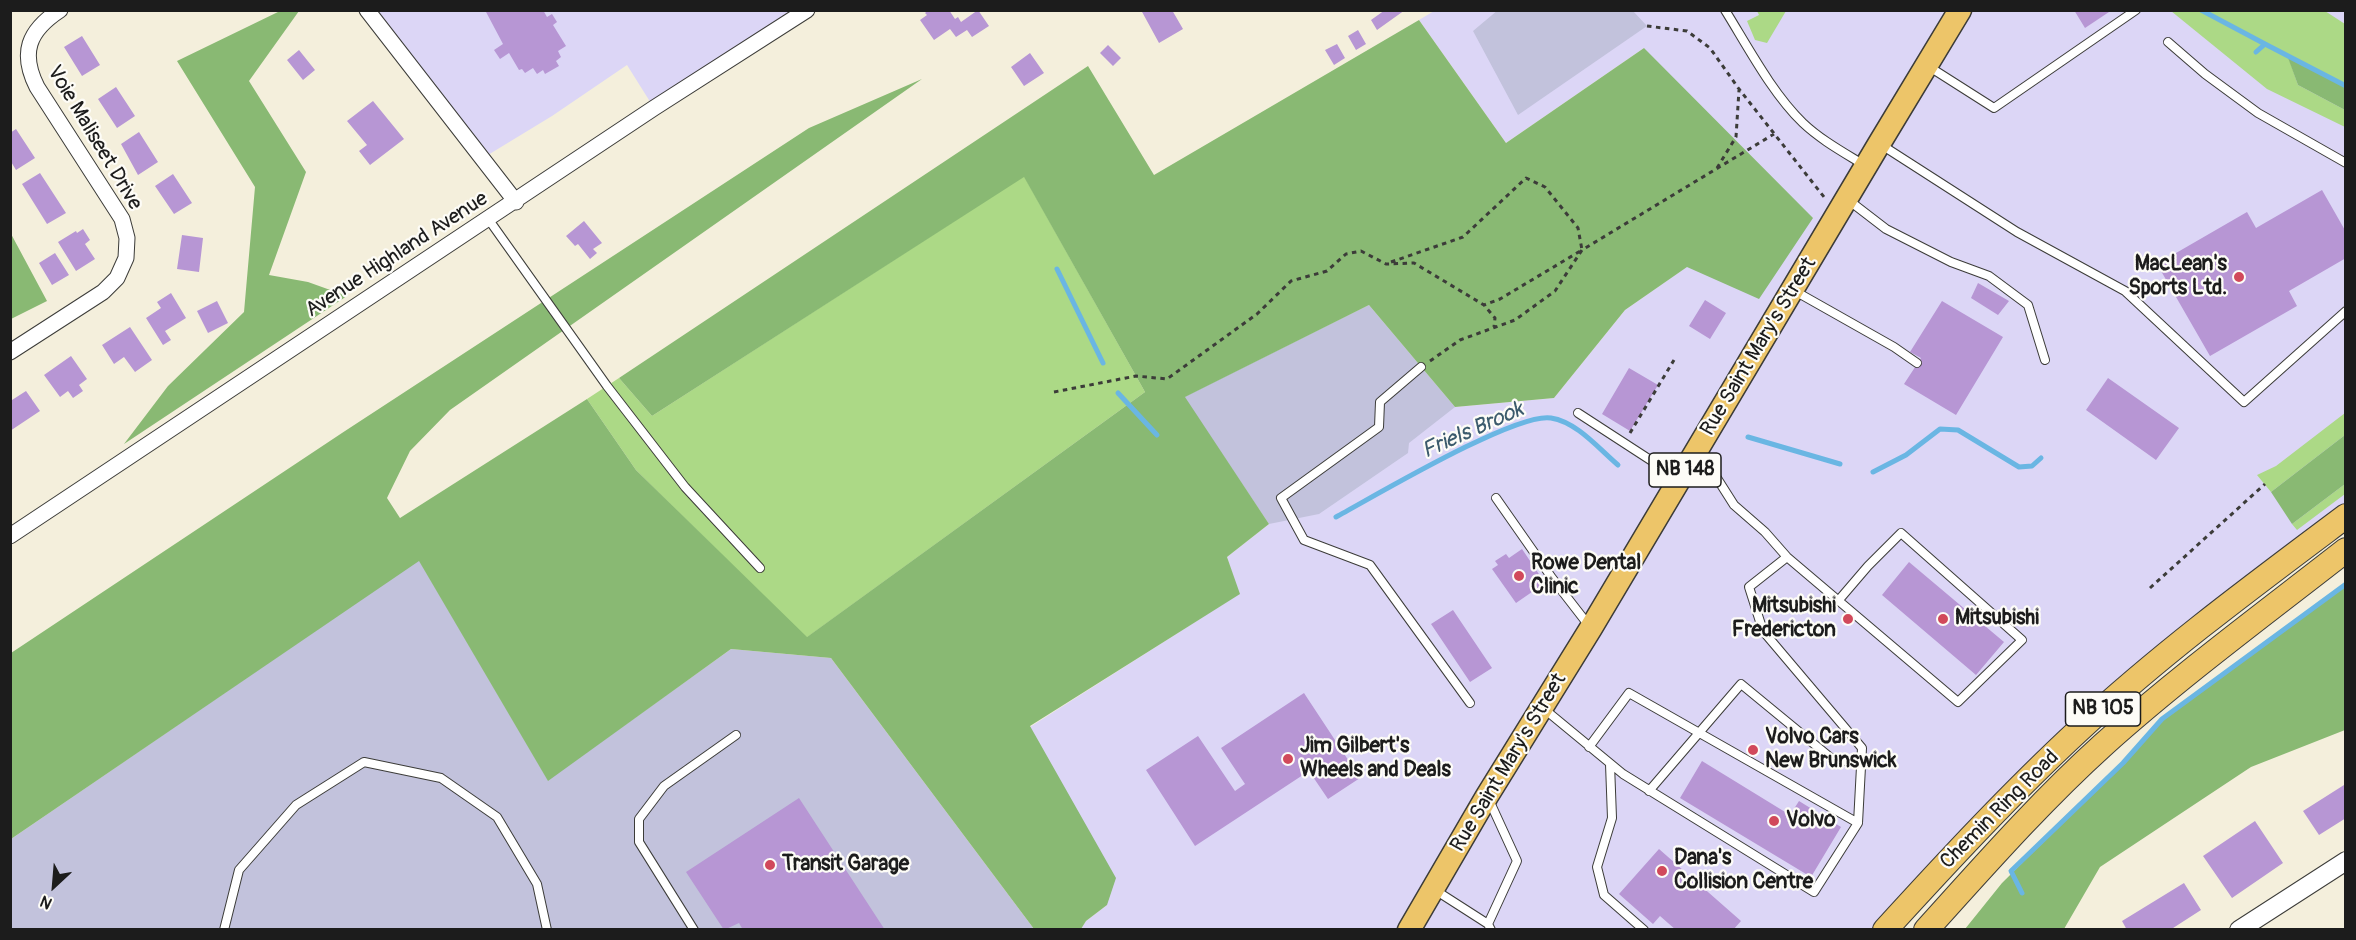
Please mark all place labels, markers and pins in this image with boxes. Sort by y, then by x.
place label: MacLean's Sports Ltd. [2128,252,2227,302]
marker: MacLean's Sports Ltd. [2232,270,2246,284]
place label: Rowe Dental Clinic [1531,551,1641,601]
marker: Rowe Dental Clinic [1512,569,1526,583]
place label: Mitsubishi Fredericton [1732,594,1836,644]
place label: Mitsubishi [1955,606,2039,632]
marker: Mitsubishi Fredericton [1841,612,1855,626]
marker: Mitsubishi [1936,612,1950,626]
place label: Volvo Cars New Brunswick [1765,725,1896,775]
place label: Jim Gilbert's Wheels and Deals [1300,734,1451,784]
marker: Volvo Cars New Brunswick [1746,743,1760,757]
marker: Jim Gilbert's Wheels and Deals [1281,752,1295,766]
place label: Volvo [1786,808,1836,834]
marker: Volvo [1767,814,1781,828]
place label: Dana's Collision Centre [1674,846,1813,896]
place label: Transit Garage [782,852,909,878]
marker: Transit Garage [763,858,777,872]
marker: Dana's Collision Centre [1655,864,1669,878]

